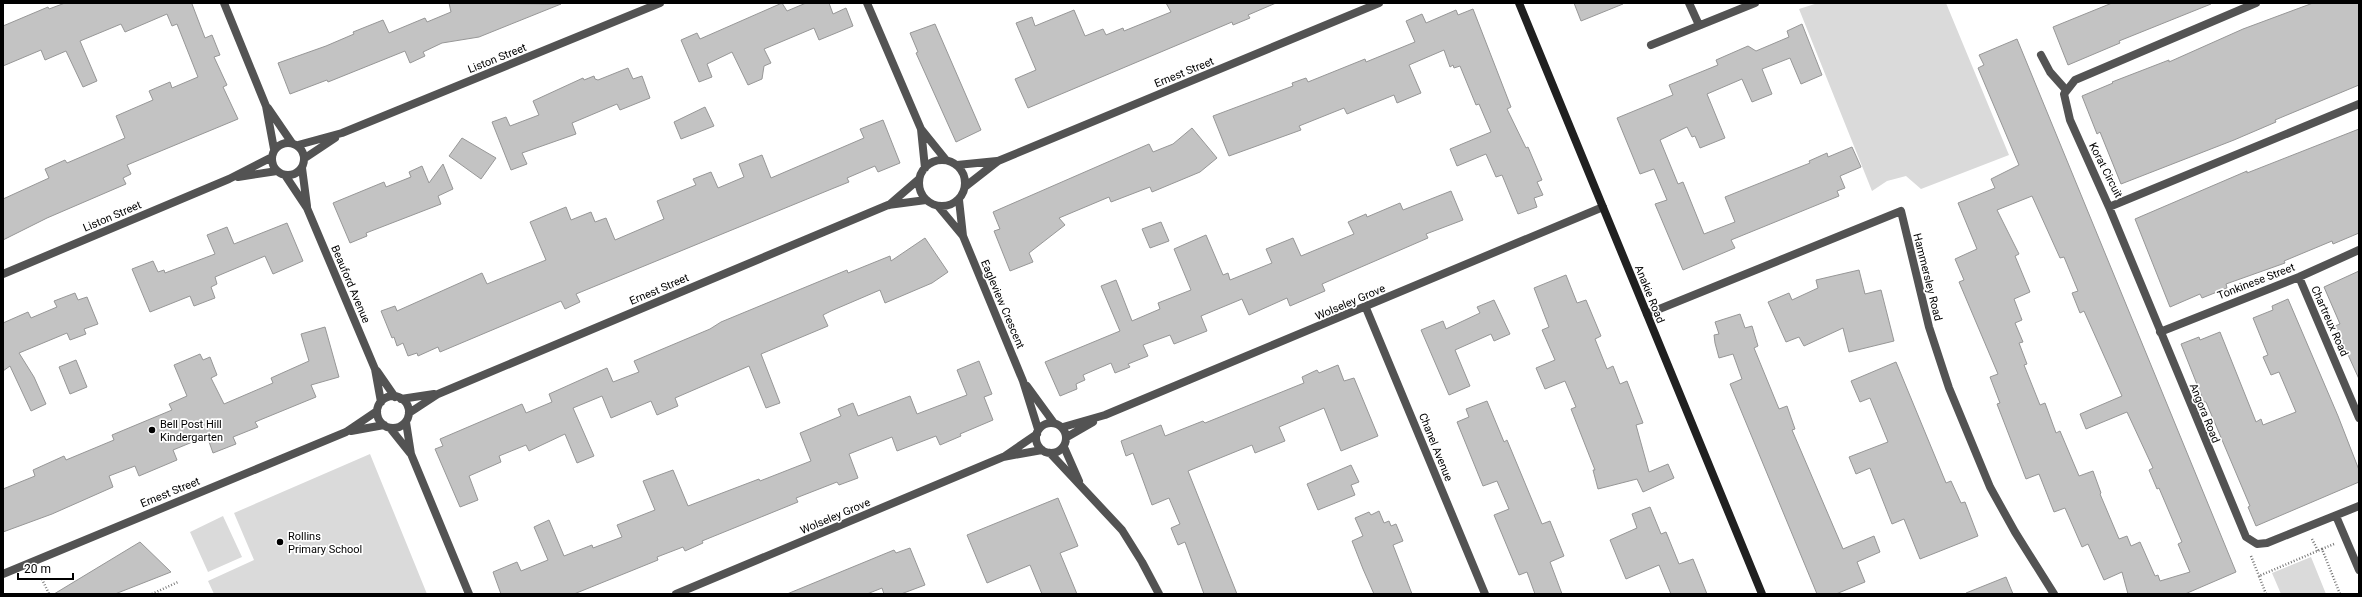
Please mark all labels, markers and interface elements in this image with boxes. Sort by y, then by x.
street label: Liston Street [466,41,529,76]
street label: Ernest Street [1153,55,1216,90]
street label: Korat Circuit [2086,140,2125,200]
street label: Liston Street [81,198,144,235]
street label: Hammersley Road [1910,232,1945,322]
street label: Beauford Avenue [328,243,373,325]
street label: Eagleview Crescent [978,258,1027,351]
street label: Tonkinese Street [2216,261,2297,302]
street label: Anakie Road [1632,263,1667,325]
street label: Ernest Street [628,271,691,308]
street label: Wolseley Grove [1313,282,1387,323]
street label: Chartreux Road [2308,284,2351,358]
street label: Angora Road [2187,381,2222,445]
street label: Chanel Avenue [1416,411,1455,483]
place label: Bell Post Hill Kindergarten [160,418,223,444]
marker: Bell Post Hill Kindergarten [147,425,157,435]
street label: Ernest Street [139,475,202,510]
street label: Wolseley Grove [798,496,872,537]
place label: Rollins Primary School [288,530,362,556]
marker: Rollins Primary School [275,537,285,547]
scale bar [18,555,73,581]
text: 20 m [24,562,51,576]

